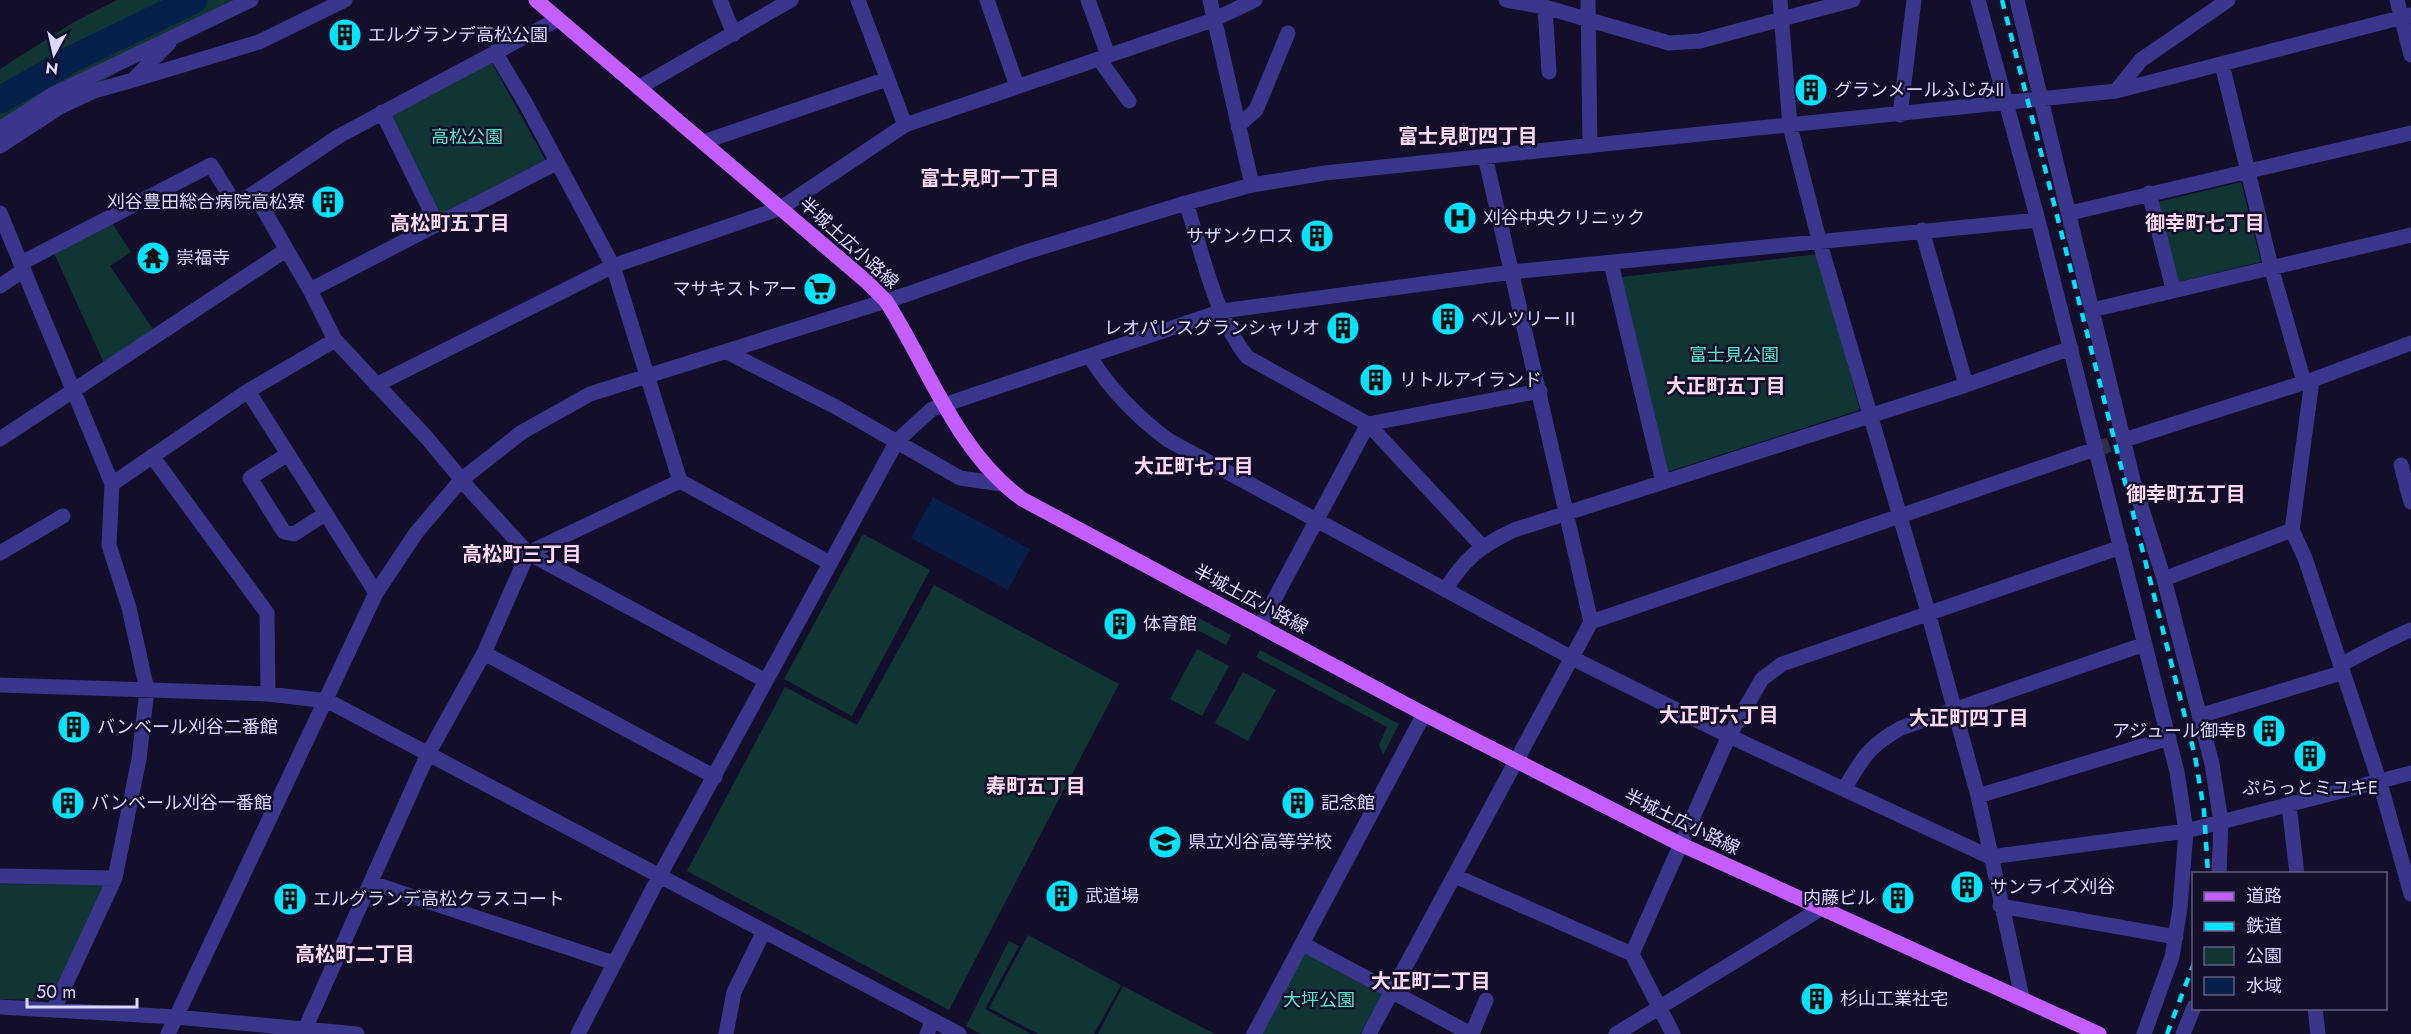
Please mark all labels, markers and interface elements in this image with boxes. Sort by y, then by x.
building icon: エルグランデ高松公園 [327,17,363,53]
place label: エルグランデ高松公園 [368,22,548,48]
north arrow [24,24,84,84]
text: N [44,56,60,81]
building icon: グランメールふじみII [1793,72,1829,108]
place label: グランメールふじみII [1834,77,2004,103]
district label: 富士見町四丁目 [1398,122,1538,151]
park label: 高松公園 [431,124,503,150]
district label: 富士見町一丁目 [920,164,1060,193]
building icon: 刈谷豊田総合病院高松寮 [310,184,346,220]
place label: 刈谷豊田総合病院高松寮 [107,189,305,215]
street label: 半城土広小路線 [793,191,905,295]
hospital icon: 刈谷中央クリニック [1442,200,1478,236]
place label: 刈谷中央クリニック [1483,205,1645,231]
district label: 高松町五丁目 [390,209,510,238]
district label: 御幸町七丁目 [2145,209,2265,238]
building icon: サザンクロス [1299,218,1335,254]
place label: サザンクロス [1186,223,1294,249]
temple icon: 崇福寺 [135,240,171,276]
place label: 崇福寺 [176,245,230,271]
supermarket icon: マサキストアー [802,271,838,307]
place label: マサキストアー [673,276,797,302]
building icon: ベルツリーⅡ [1430,301,1466,337]
place label: ベルツリーⅡ [1471,306,1579,332]
building icon: レオパレスグランシャリオ [1325,310,1361,346]
place label: レオパレスグランシャリオ [1104,315,1320,341]
park label: 富士見公園 [1689,342,1779,368]
building icon: リトルアイランド [1358,362,1394,398]
place label: リトルアイランド [1399,367,1542,393]
district label: 大正町五丁目 [1666,372,1786,401]
district label: 大正町七丁目 [1134,452,1254,481]
district label: 御幸町五丁目 [2126,480,2246,509]
district label: 高松町三丁目 [462,540,582,569]
street label: 半城土広小路線 [1189,558,1313,640]
building icon: 体育館 [1102,606,1138,642]
place label: 体育館 [1143,611,1197,637]
district label: 大正町六丁目 [1659,701,1779,730]
district label: 大正町四丁目 [1909,704,2029,733]
building icon: バンベール刈谷二番館 [56,709,92,745]
building icon: アジュール御幸B [2251,713,2287,749]
place label: バンベール刈谷二番館 [97,714,278,740]
place label: アジュール御幸B [2112,718,2246,744]
building icon: ぷらっとミユキE [2292,738,2328,774]
district label: 寿町五丁目 [986,772,1086,801]
place label: ぷらっとミユキE [2242,775,2378,801]
street label: 半城土広小路線 [1620,783,1744,861]
building icon: バンベール刈谷一番館 [50,785,86,821]
building icon: 記念館 [1280,785,1316,821]
place label: バンベール刈谷一番館 [91,790,272,816]
place label: 記念館 [1321,790,1375,816]
school or university icon: 県立刈谷高等学校 [1147,824,1183,860]
place label: 県立刈谷高等学校 [1188,829,1332,855]
building icon: サンライズ刈谷 [1949,869,1985,905]
legend [2192,872,2387,1010]
place label: サンライズ刈谷 [1990,874,2115,900]
building icon: 武道場 [1044,878,1080,914]
building icon: 内藤ビル [1880,880,1916,916]
building icon: エルグランデ高松クラスコート [272,881,308,917]
place label: 武道場 [1085,883,1139,909]
text: 道路 [2246,883,2282,909]
place label: 内藤ビル [1803,885,1875,911]
place label: エルグランデ高松クラスコート [313,886,565,912]
text: 鉄道 [2246,913,2282,939]
district label: 高松町二丁目 [295,940,415,969]
text: 公園 [2246,943,2282,969]
district label: 大正町二丁目 [1371,967,1491,996]
scale bar [27,971,136,1009]
text: 水域 [2246,973,2282,999]
text: 50 m [36,979,76,1005]
building icon: 杉山工業社宅 [1799,981,1835,1017]
place label: 杉山工業社宅 [1840,986,1948,1012]
park label: 大坪公園 [1283,987,1355,1013]

